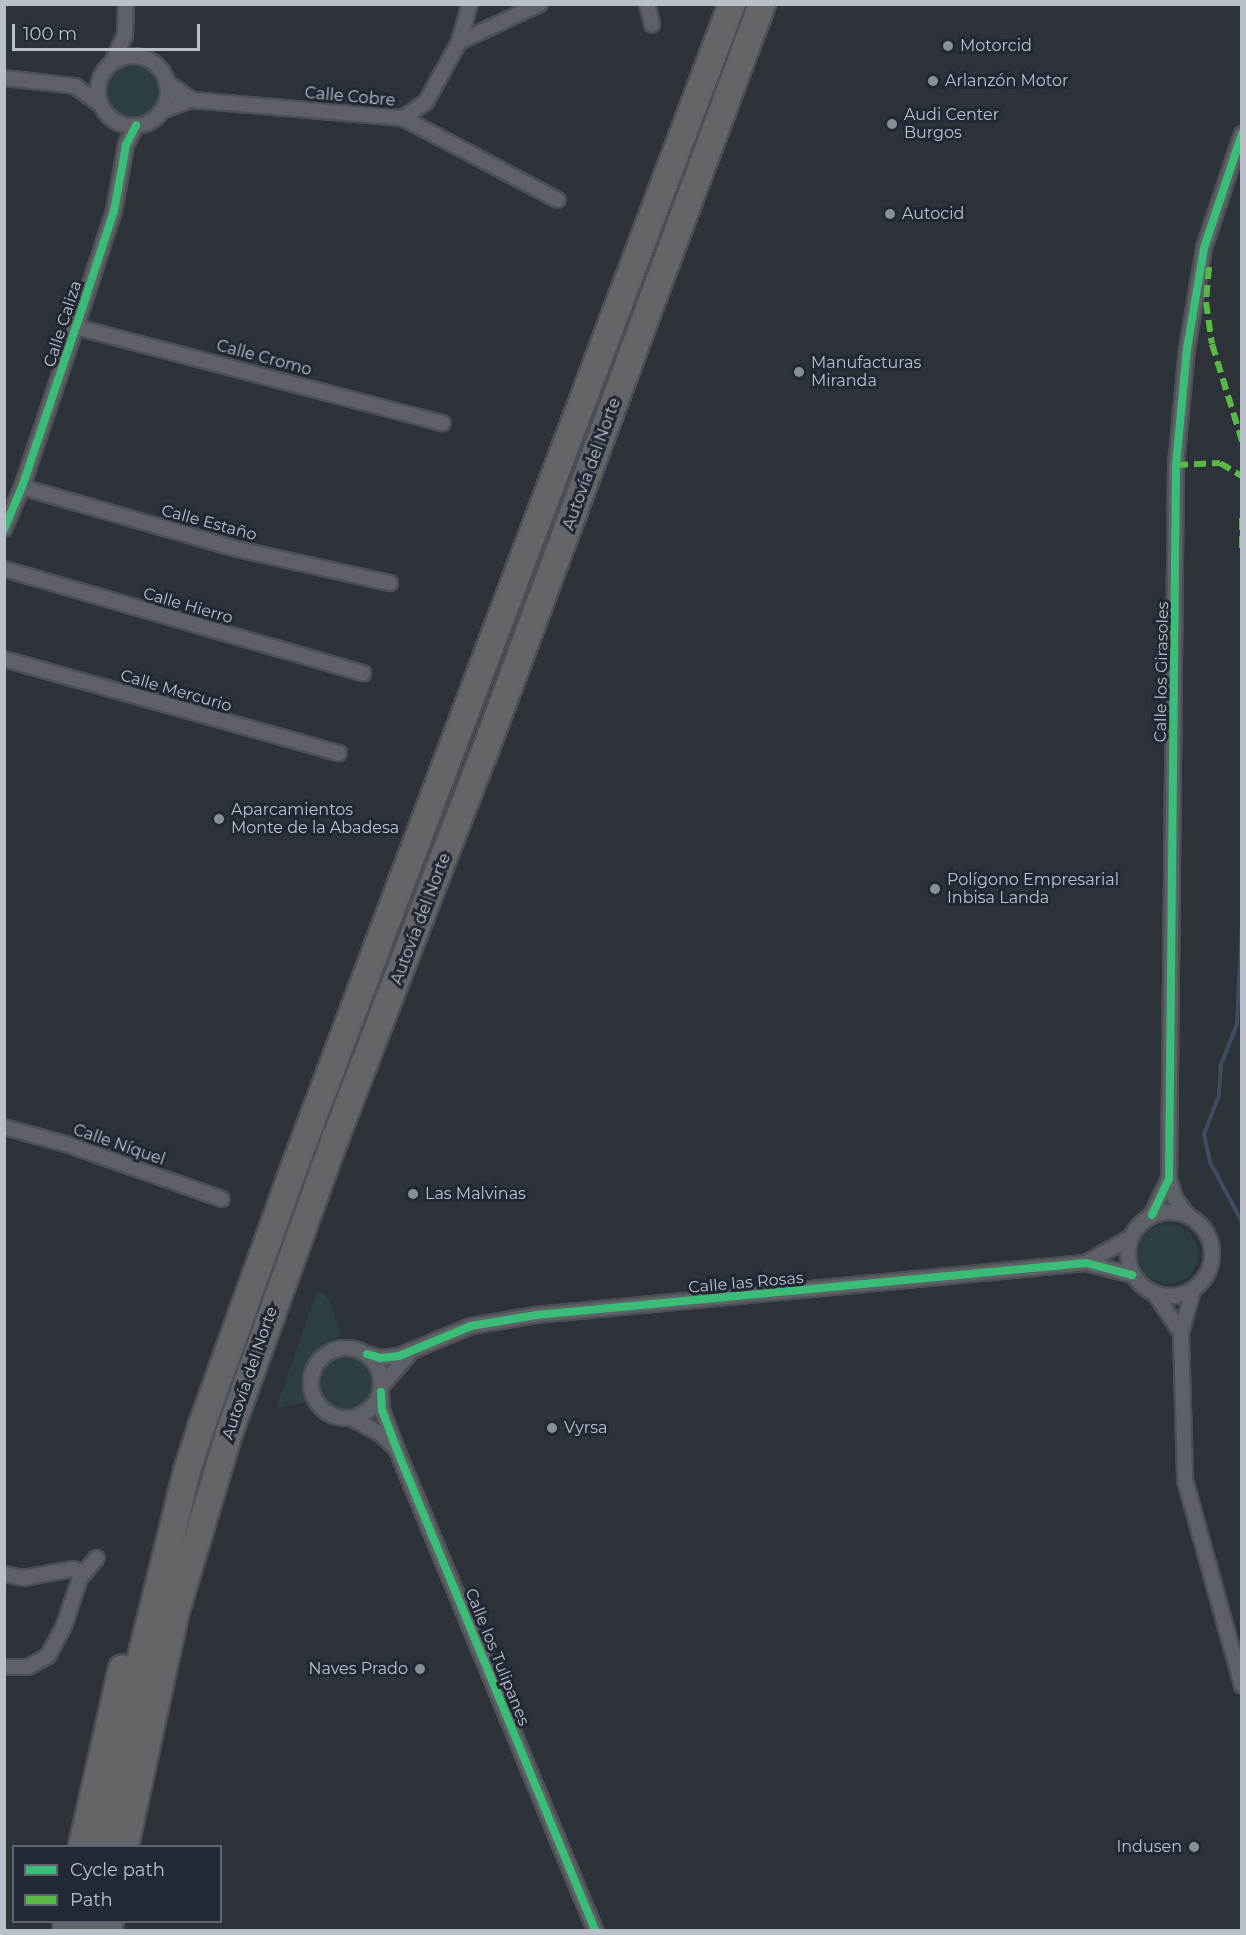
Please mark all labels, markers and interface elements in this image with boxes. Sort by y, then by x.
scale bar [15,12,202,50]
text: 100 m [23,23,77,45]
place label: Motorcid [960,36,1032,56]
marker: Motorcid [941,39,955,53]
place label: Arlanzón Motor [945,71,1068,91]
marker: Arlanzón Motor [926,74,940,88]
street label: Calle Cobre [304,83,396,111]
place label: Audi Center Burgos [904,105,999,143]
marker: Audi Center Burgos [885,117,899,131]
place label: Autocid [902,204,964,224]
marker: Autocid [883,207,897,221]
street label: Calle Caliza [40,278,86,370]
street label: Calle Cromo [214,336,314,380]
place label: Manufacturas Miranda [811,353,921,391]
marker: Manufacturas Miranda [792,365,806,379]
street label: Autovía del Norte [559,395,625,533]
street label: Calle Estaño [159,501,259,545]
street label: Calle Hierro [141,584,235,628]
street label: Calle los Girasoles [1151,601,1173,743]
street label: Calle Mercurio [118,666,234,716]
place label: Aparcamientos Monte de la Abadesa [231,800,399,838]
marker: Aparcamientos Monte de la Abadesa [212,812,226,826]
street label: Autovía del Norte [387,851,455,987]
place label: Polígono Empresarial Inbisa Landa [947,870,1119,908]
marker: Polígono Empresarial Inbisa Landa [928,882,942,896]
street label: Calle Níquel [70,1120,168,1170]
place label: Las Malvinas [425,1184,526,1204]
marker: Las Malvinas [406,1187,420,1201]
street label: Calle las Rosas [688,1268,804,1298]
street label: Autovía del Norte [218,1304,282,1442]
place label: Vyrsa [564,1418,607,1438]
marker: Vyrsa [545,1421,559,1435]
street label: Calle los Tulipanes [461,1586,533,1728]
place label: Naves Prado [308,1659,408,1679]
marker: Naves Prado [413,1662,427,1676]
place label: Indusen [1116,1837,1182,1857]
marker: Indusen [1187,1840,1201,1854]
legend [12,1845,222,1923]
text: Cycle path [70,1859,165,1881]
text: Path [70,1889,113,1911]

